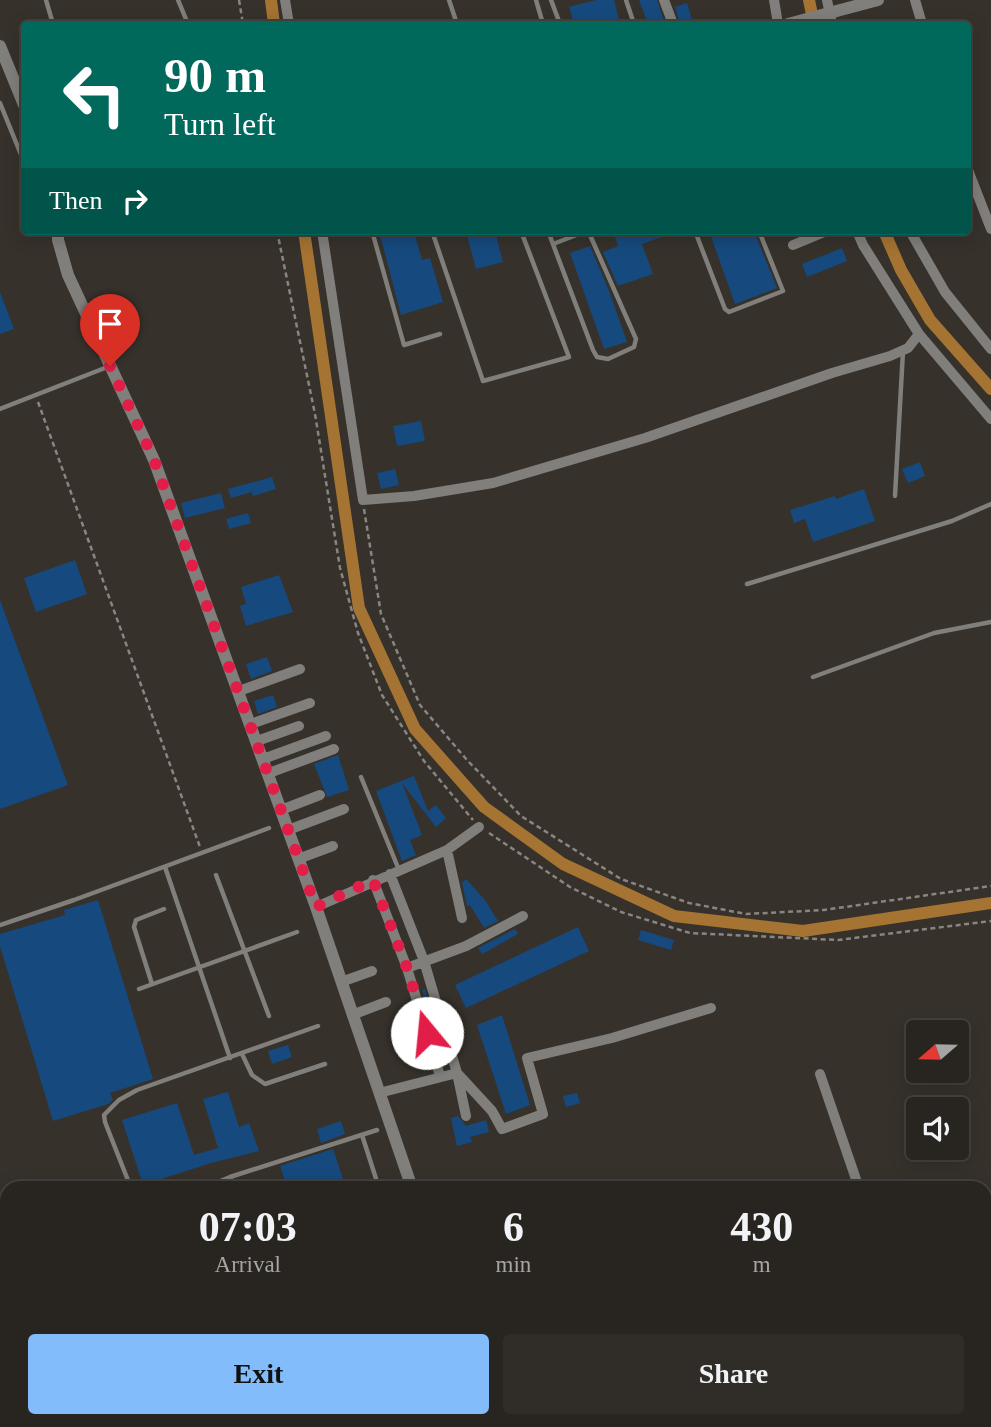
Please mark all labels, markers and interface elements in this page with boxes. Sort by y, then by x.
text: 90 m [164,48,266,103]
icon: left [49,49,140,140]
text: Turn left [164,106,276,142]
icon: right [116,182,154,220]
text: Then [49,186,102,215]
pin [80,294,140,366]
icon: arrive [91,305,129,343]
position arrow [390,996,464,1070]
north arrow [906,1020,970,1083]
map controls [906,1020,969,1160]
button: sound [906,1097,969,1160]
text: 07:03 [199,1204,297,1250]
text: 6 [503,1204,524,1250]
text: 430 [730,1204,793,1250]
text: Arrival [215,1252,281,1277]
text: min [496,1252,531,1277]
text: m [753,1252,771,1277]
button: Exit [28,1334,489,1414]
button: Share [503,1334,964,1414]

